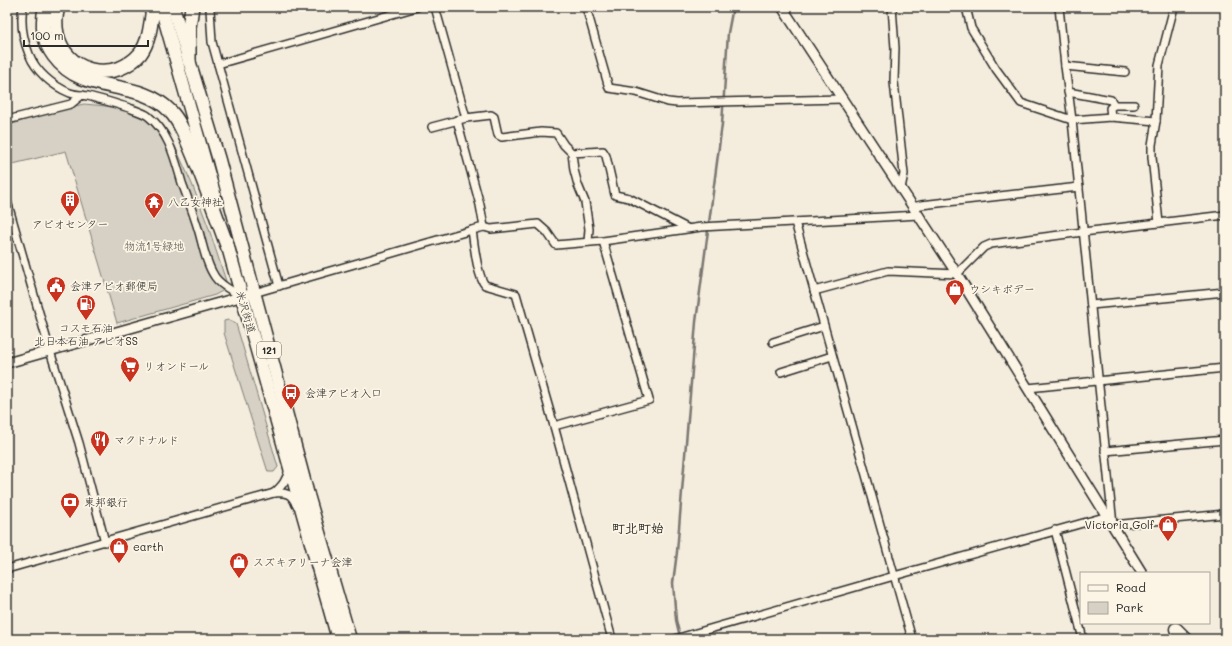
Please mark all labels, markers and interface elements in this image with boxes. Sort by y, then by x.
scale bar [24,22,148,48]
text: 100 m [30,27,64,43]
building icon: アピオセンター [59,189,81,217]
temple icon: 八乙女神社 [143,191,165,219]
place label: 八乙女神社 [168,194,223,209]
place label: アピオセンター [32,216,108,231]
park label: 物流1号緑地 [124,238,184,253]
public building icon: 会津アピオ郵便局 [45,275,67,303]
place label: 会津アピオ郵便局 [70,278,158,293]
shop icon: ウシキボデー [944,278,966,306]
place label: ウシキボデー [969,281,1035,296]
street label: 米沢街道 [233,289,260,335]
fuel station icon: コスモ石油 北日本石油 アピオSS [75,293,97,321]
place label: コスモ石油 北日本石油 アピオSS [34,320,138,348]
road number: 121 [257,342,281,358]
supermarket icon: リオンドール [119,355,141,383]
place label: リオンドール [144,358,209,373]
bus stop icon: 会津アピオ入口 [280,382,302,410]
place label: 会津アピオ入口 [305,385,382,400]
restaurant icon: マクドナルド [89,429,111,457]
place label: マクドナルド [114,432,179,447]
bank icon: 東邦銀行 [59,491,81,519]
place label: 東邦銀行 [84,494,128,509]
shop icon: Victoria Golf [1157,514,1179,542]
place label: Victoria Golf [1085,517,1155,532]
district label: 町北町始 [612,519,664,536]
shop icon: earth [108,536,130,564]
place label: earth [133,539,163,554]
shop icon: スズキアリーナ会津 [228,551,250,579]
place label: スズキアリーナ会津 [253,554,352,569]
legend [1080,572,1210,624]
text: Road [1116,579,1146,595]
text: Park [1116,599,1143,615]

